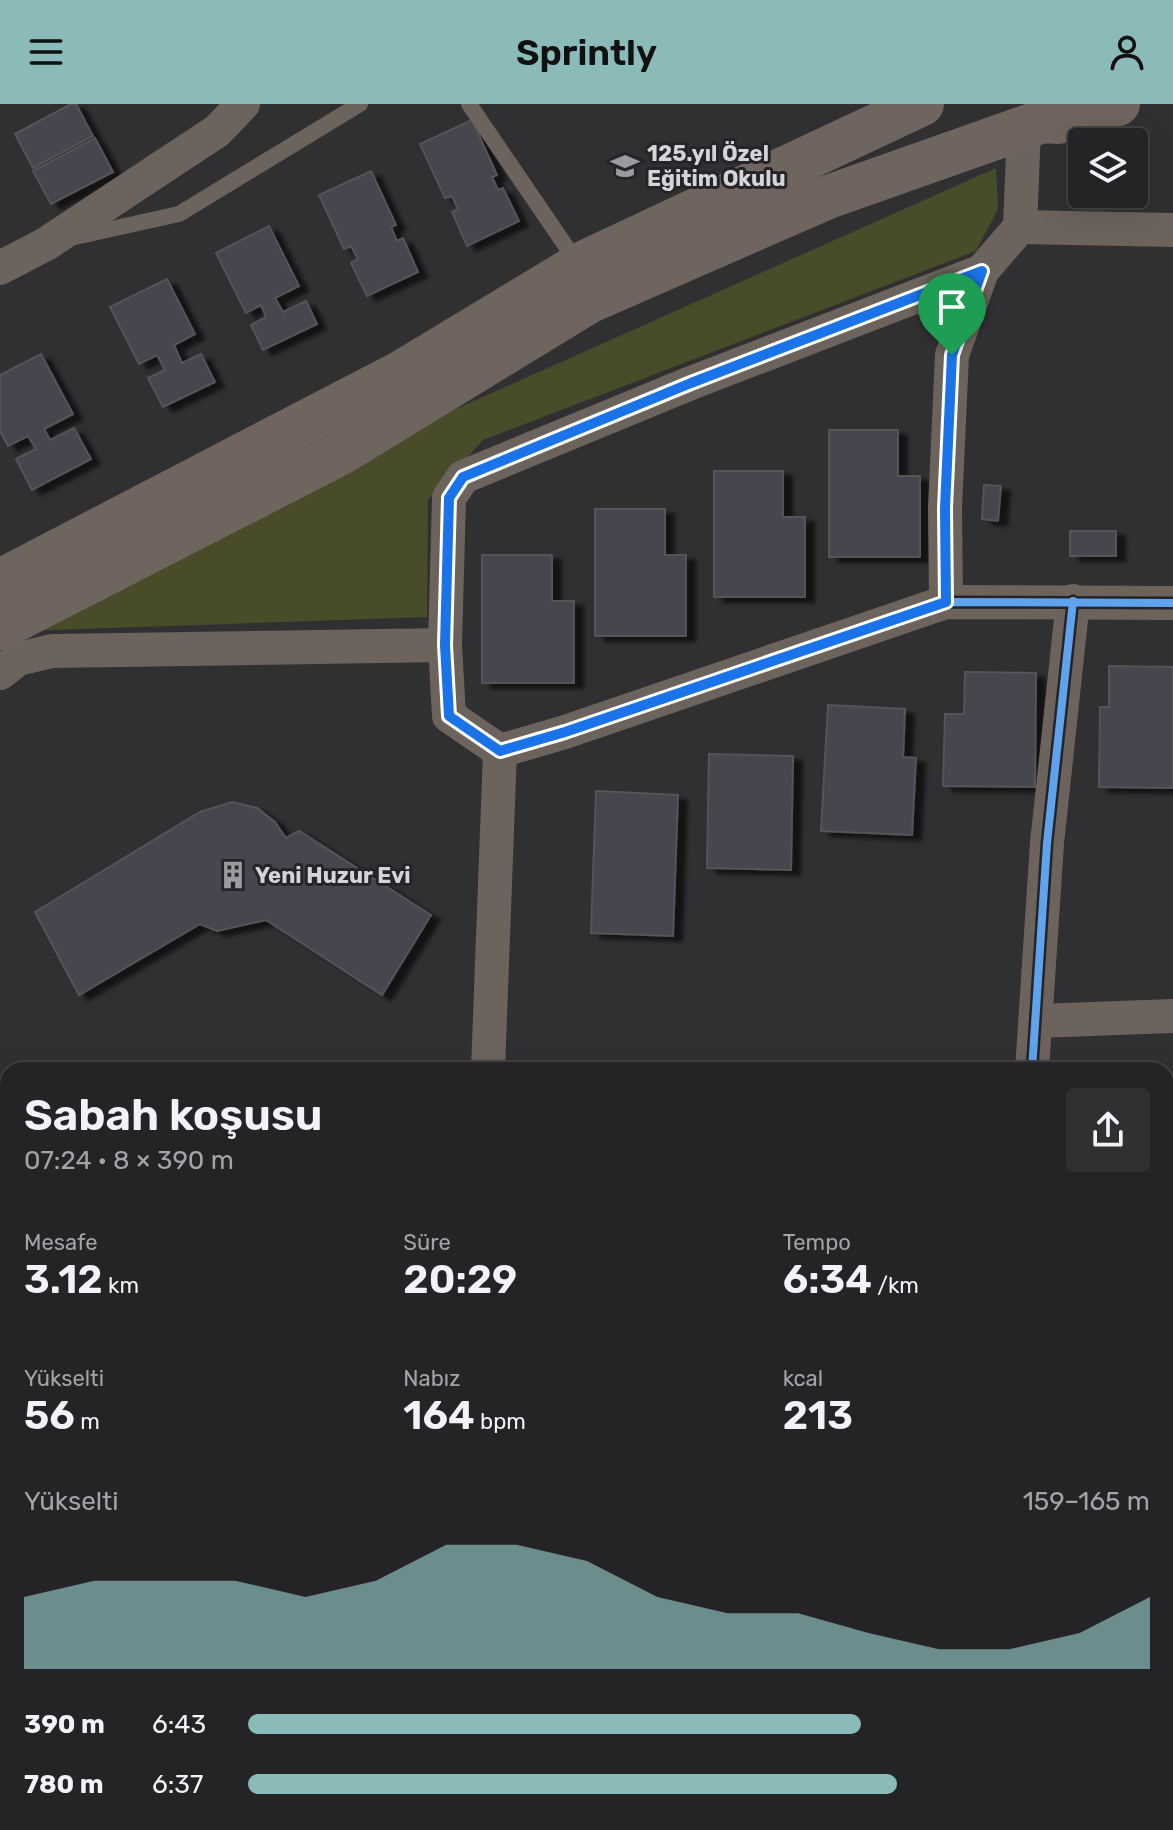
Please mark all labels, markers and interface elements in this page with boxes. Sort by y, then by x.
icon: menu [24,30,68,74]
icon: person [1105,30,1149,74]
text: Sprintly [516,31,657,74]
map controls [1068,128,1148,208]
button: layers [1068,128,1148,208]
place label: 125.yıl Özel Eğitim Okulu [647,140,786,192]
school or university icon: 125.yıl Özel Eğitim Okulu [610,151,640,181]
pin [918,273,986,355]
icon: arrive [930,285,974,329]
building icon: Yeni Huzur Evi [218,860,248,890]
place label: Yeni Huzur Evi [255,862,411,889]
button: share [1066,1088,1150,1172]
text: Sabah koşusu [24,1089,323,1141]
text: 07:24 · 8 × 390 m [24,1145,234,1176]
text: Mesafe [24,1229,98,1256]
text: Süre [403,1229,451,1256]
text: Tempo [783,1229,851,1256]
text: 3.12 [24,1256,103,1303]
text: 20:29 [403,1256,517,1303]
text: 6:34 [783,1256,872,1303]
text: km [103,1272,139,1299]
text: /km [872,1272,919,1299]
text: Yükselti [24,1365,104,1392]
text: Nabız [403,1365,460,1392]
text: kcal [783,1365,823,1392]
text: 56 [24,1392,75,1439]
text: 164 [403,1392,475,1439]
text: 213 [783,1392,853,1439]
text: m [75,1408,100,1435]
text: bpm [475,1408,526,1435]
text: Yükselti [24,1486,119,1517]
text: 159–165 m [1023,1486,1150,1517]
text: 390 m [24,1709,105,1740]
text: 6:43 [152,1709,206,1740]
text: 780 m [24,1769,104,1800]
text: 6:37 [152,1769,203,1800]

